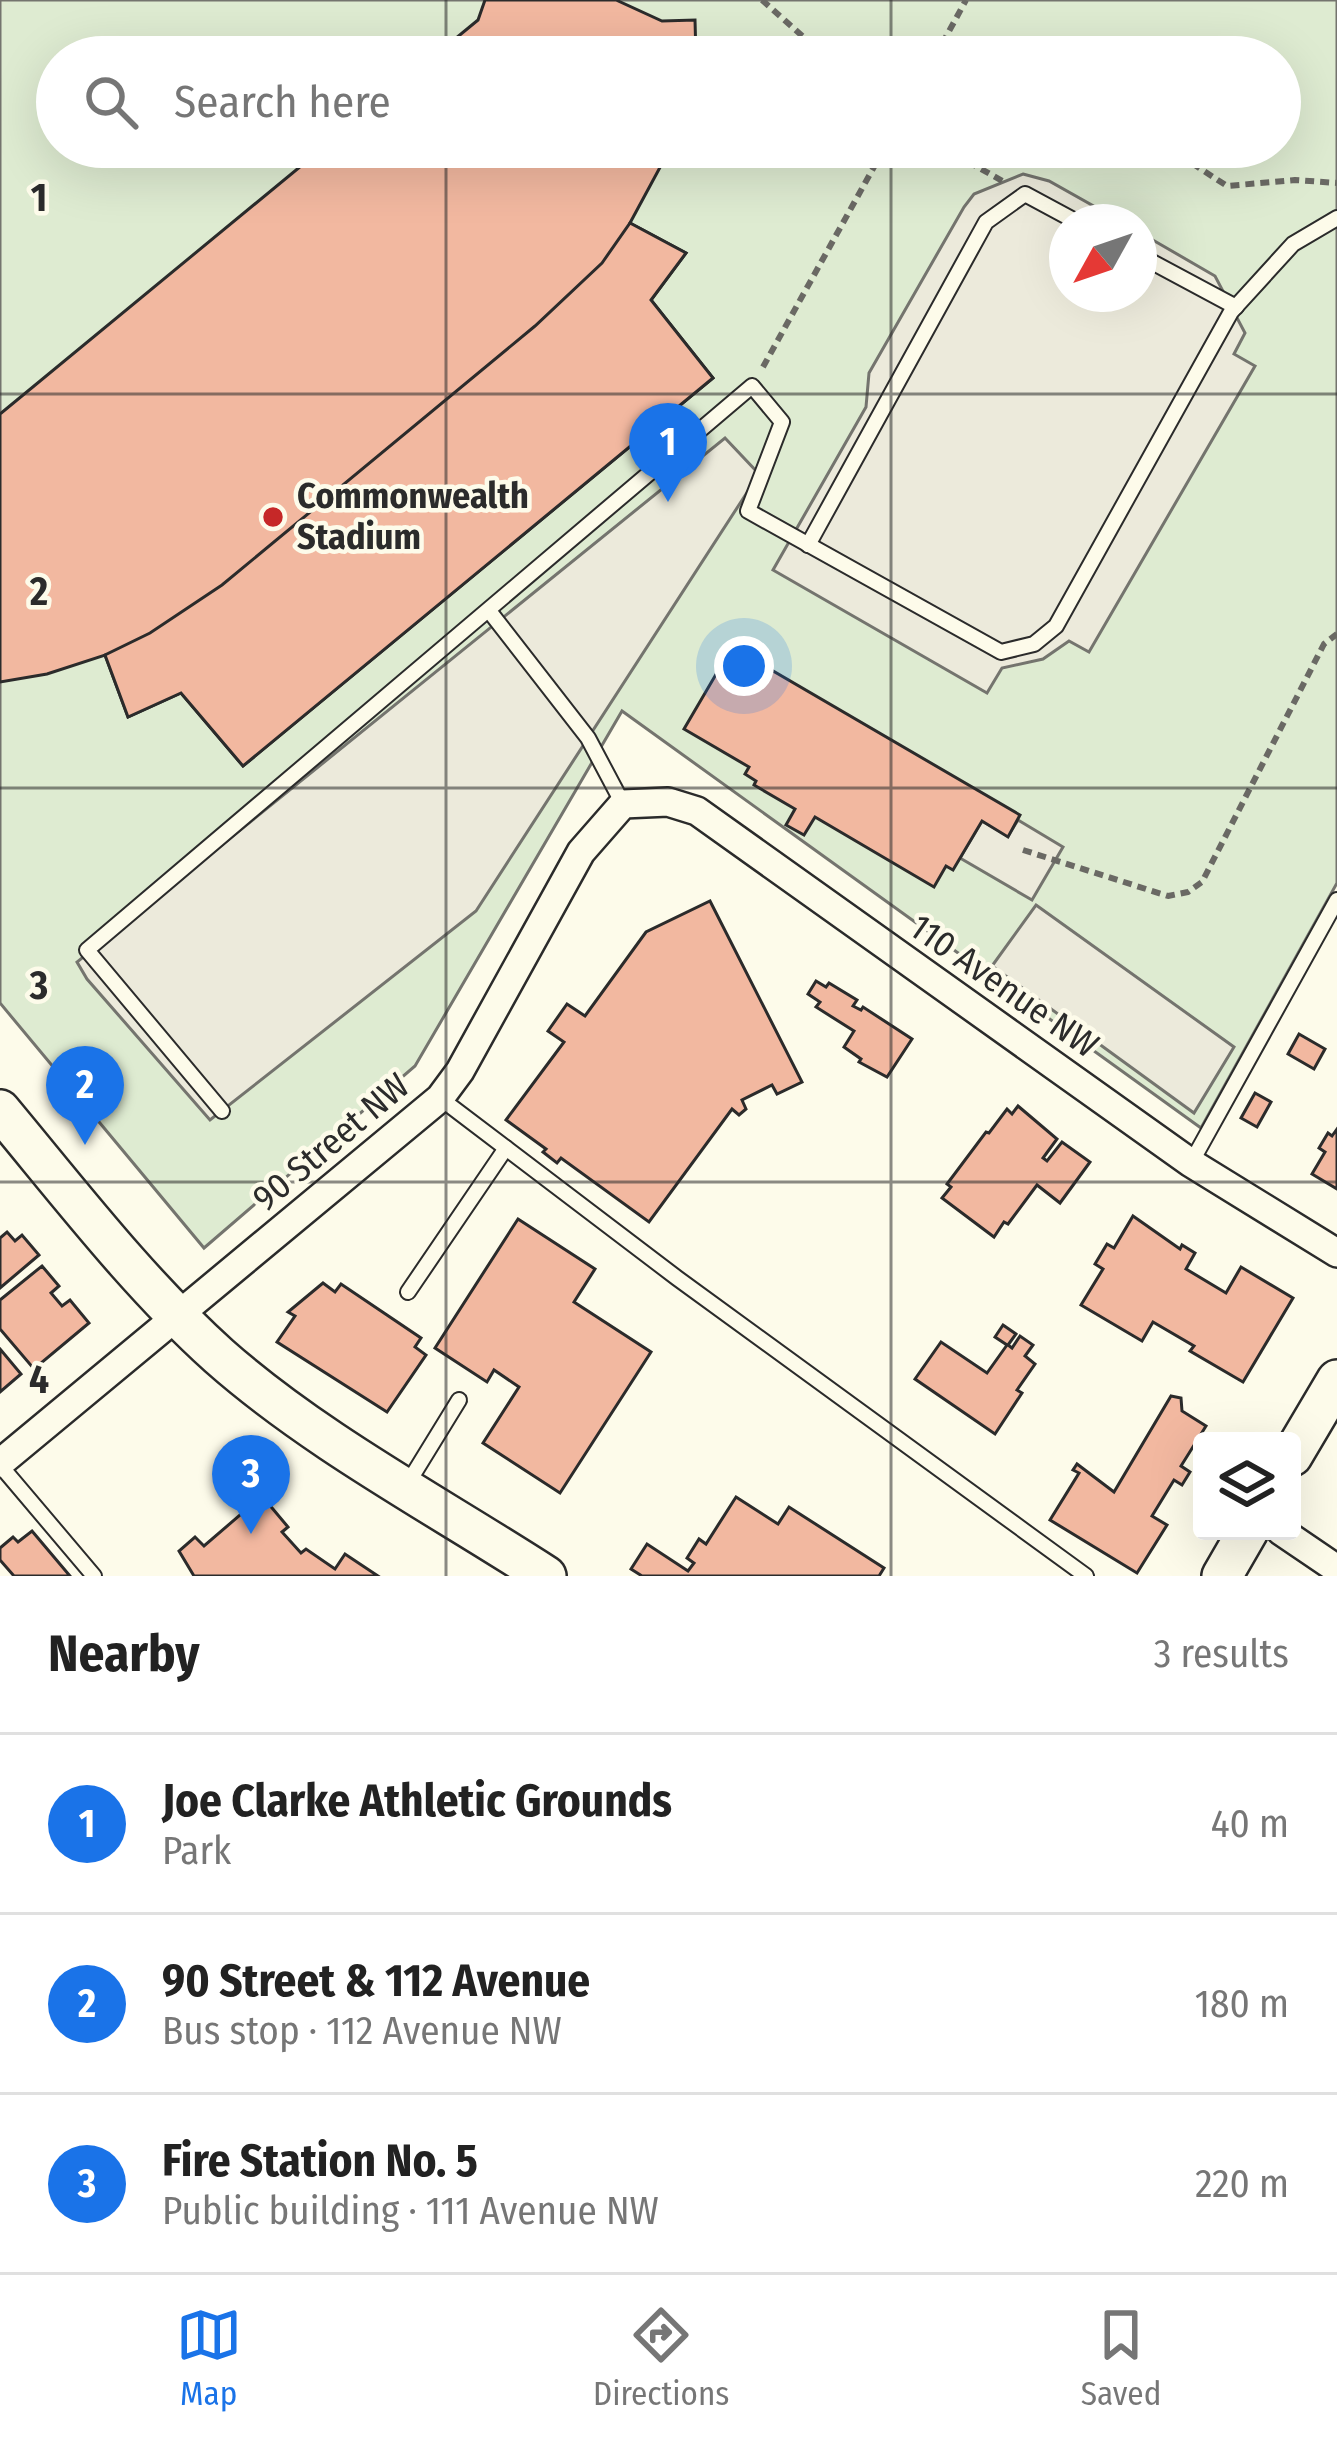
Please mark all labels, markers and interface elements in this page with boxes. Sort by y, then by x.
search box [36,36,1301,168]
icon: search [78,69,144,135]
text: Search here [174,75,391,129]
text: 1 [31,175,47,221]
north arrow [1049,204,1157,312]
pin: 1 [629,403,707,502]
place label: Commonwealth Stadium [297,474,529,559]
marker: Commonwealth Stadium [260,504,286,530]
text: 2 [29,569,48,615]
your location [714,636,774,696]
street label: 110 Avenue NW [901,905,1107,1067]
text: 3 [29,963,48,1009]
pin: 2 [46,1046,124,1145]
street label: 90 Street NW [244,1064,418,1220]
text: 4 [29,1357,49,1403]
map controls [1193,1432,1301,1540]
button: layers [1193,1432,1301,1540]
pin: 3 [212,1435,290,1534]
text: Nearby [48,1623,200,1685]
text: 3 results [1154,1631,1289,1677]
text: Joe Clarke Athletic Grounds [162,1774,672,1828]
text: 1 [79,1801,95,1847]
text: 40 m [1211,1801,1289,1847]
text: Park [162,1828,231,1874]
text: 90 Street & 112 Avenue [162,1954,590,2008]
text: 2 [78,1981,96,2027]
text: 180 m [1195,1981,1289,2027]
text: Bus stop · 112 Avenue NW [162,2008,562,2054]
text: Fire Station No. 5 [162,2134,478,2188]
text: 3 [78,2161,96,2207]
text: 220 m [1195,2161,1289,2207]
text: Public building · 111 Avenue NW [162,2188,659,2234]
tab: Map [176,2302,242,2414]
tab: Directions [593,2302,729,2414]
tab: Saved [1081,2302,1161,2414]

